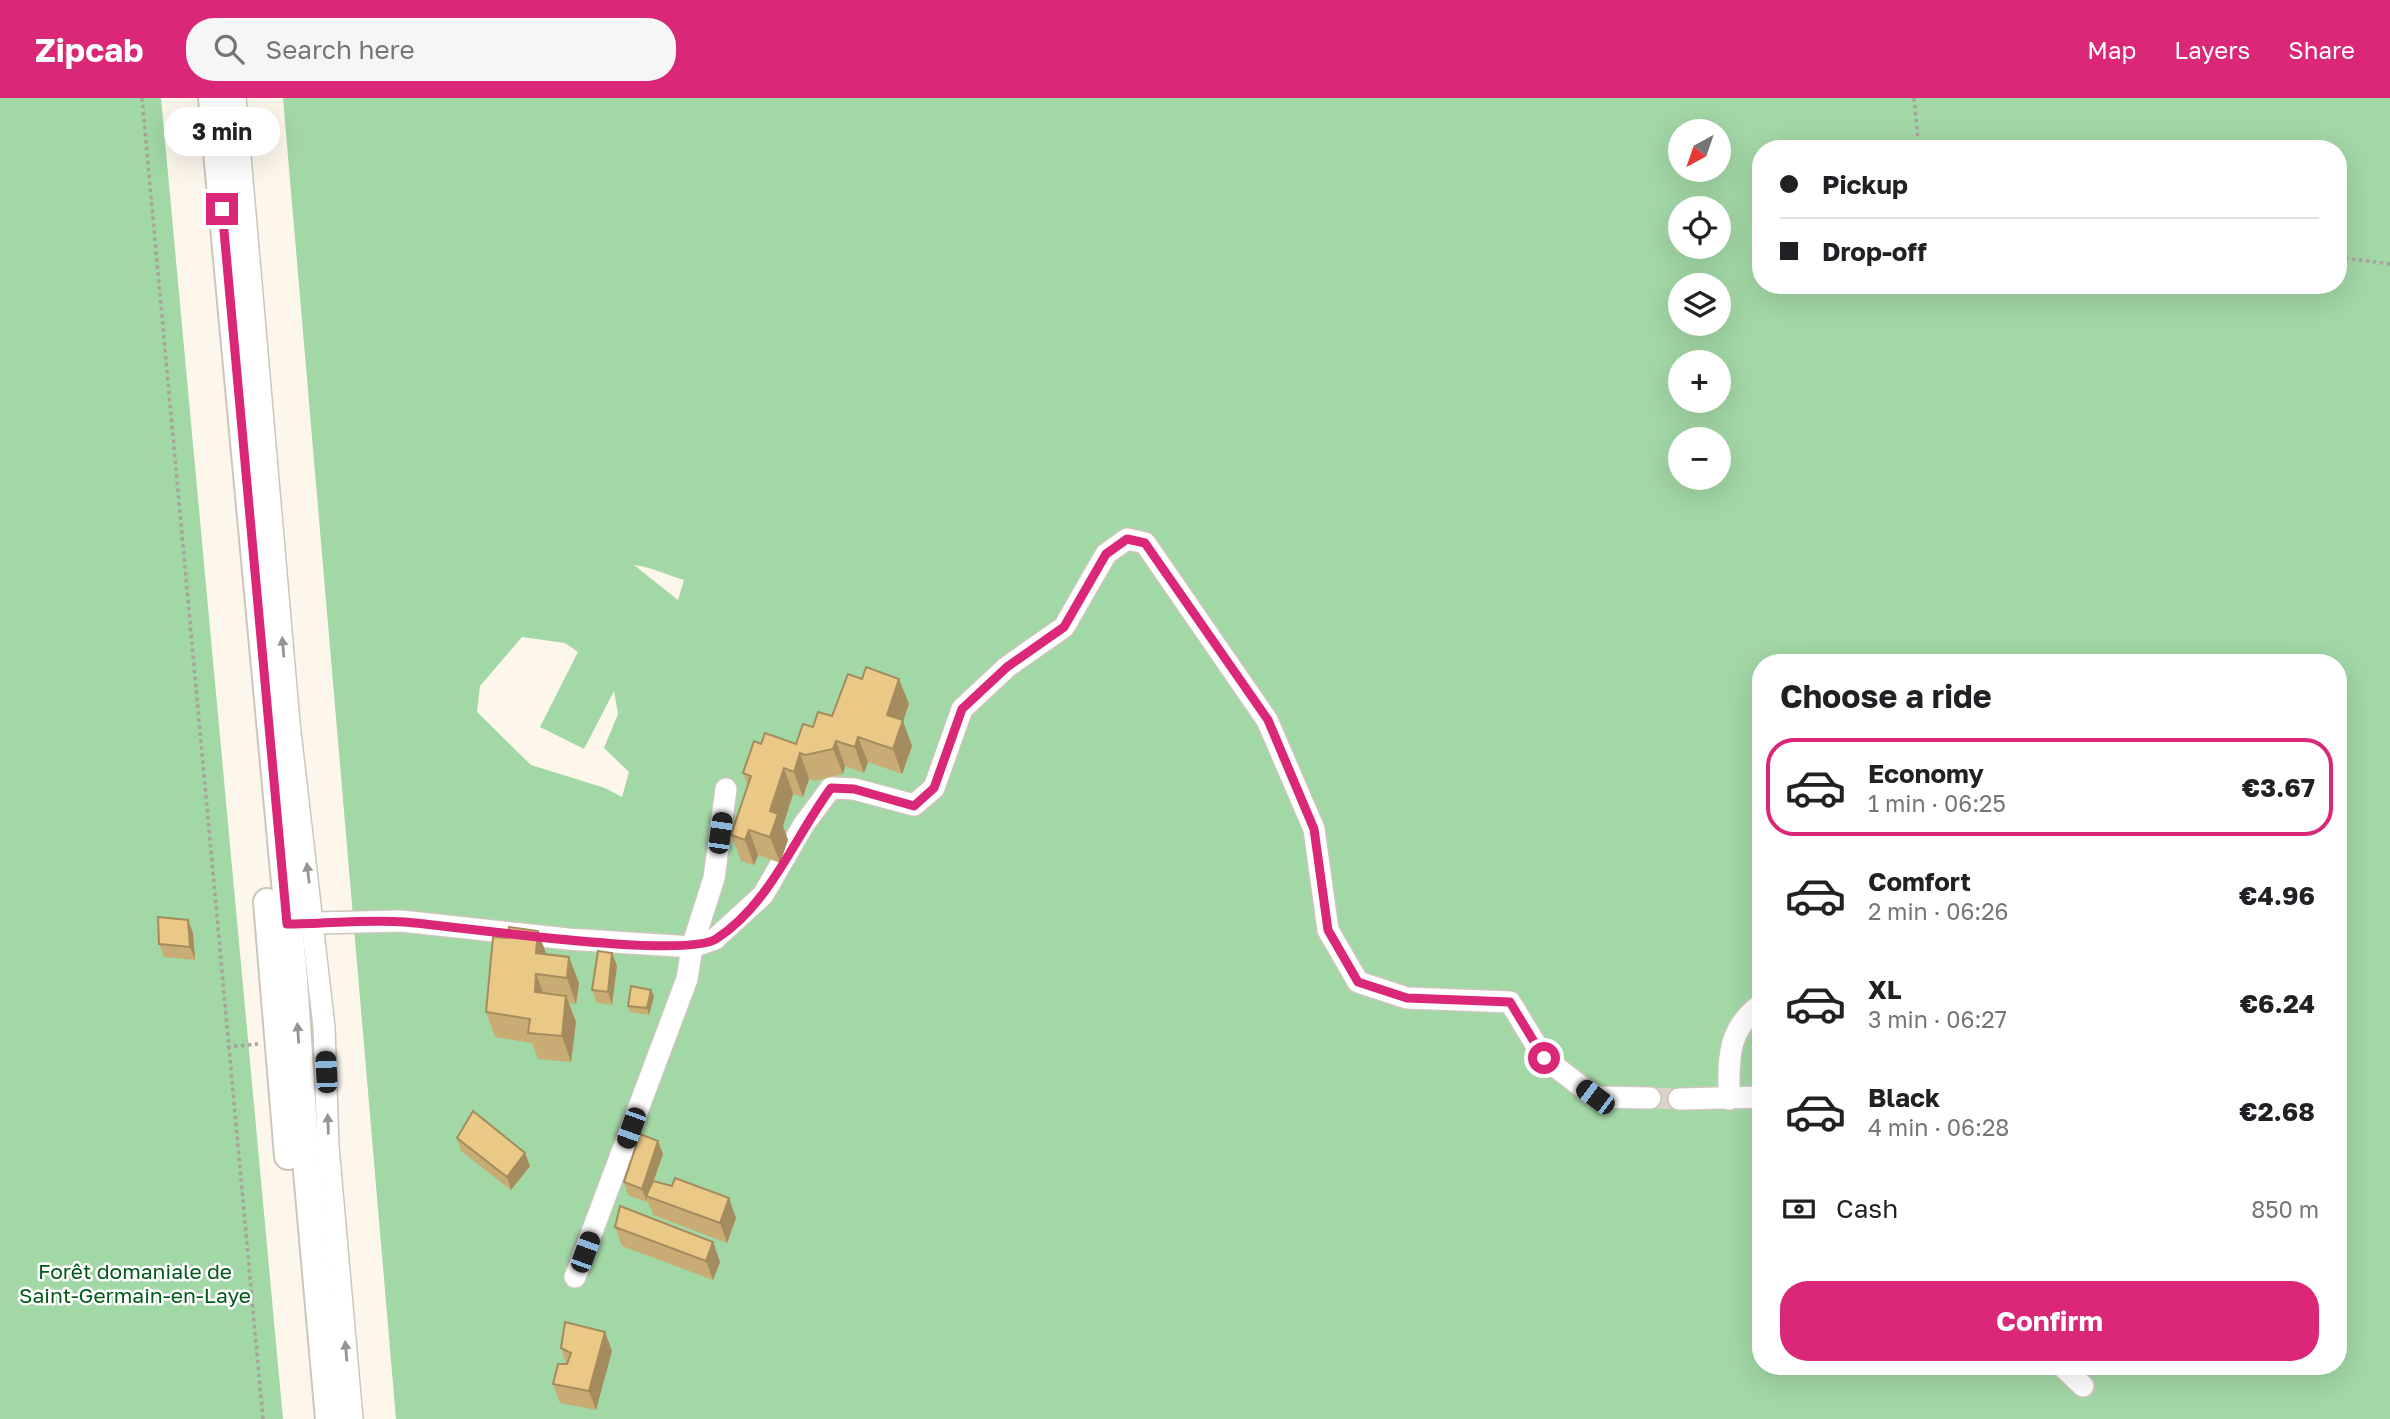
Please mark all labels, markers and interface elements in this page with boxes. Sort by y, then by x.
search box [186,18,676,81]
text: Zipcab [35,30,144,69]
icon: search [210,30,248,68]
text: Search here [266,34,415,65]
text: Map [2087,35,2136,64]
text: Layers [2174,35,2250,64]
text: Share [2288,35,2355,64]
callout: 3 min [164,108,280,156]
text: 3 min [192,117,252,145]
north arrow [1668,119,1731,182]
map controls [1668,119,1731,490]
text: Pickup [1822,169,1908,200]
route end [206,193,238,225]
button: locate [1668,196,1731,259]
text: Drop-off [1822,236,1927,267]
button: layers [1668,273,1731,336]
button: + [1668,350,1731,413]
button: − [1668,427,1731,490]
one-way arrow [277,636,288,658]
text: Choose a ride [1780,677,1992,715]
icon: car [1784,756,1847,819]
text: Economy [1868,758,1984,789]
text: €3.67 [2242,772,2315,803]
text: 1 min · 06:25 [1868,789,2006,817]
car [707,811,734,855]
one-way arrow [302,862,313,884]
icon: car [1784,864,1847,927]
text: Comfort [1868,866,1971,897]
text: €4.96 [2239,880,2315,911]
text: 2 min · 06:26 [1868,897,2008,925]
icon: car [1784,972,1847,1035]
text: XL [1868,974,1902,1005]
text: €6.24 [2240,988,2315,1019]
text: 3 min · 06:27 [1868,1005,2007,1033]
one-way arrow [292,1022,303,1044]
route start [1528,1042,1560,1074]
car [315,1050,338,1094]
car [1572,1076,1619,1118]
icon: car [1784,1080,1847,1143]
text: Black [1868,1082,1940,1113]
text: €2.68 [2239,1096,2315,1127]
car [614,1105,649,1151]
one-way arrow [322,1113,333,1135]
text: 4 min · 06:28 [1868,1113,2009,1141]
icon: cash [1780,1190,1818,1228]
text: Cash [1836,1193,1898,1224]
text: 850 m [2251,1195,2319,1223]
car [568,1229,603,1275]
park label: Forêt domaniale de Saint-Germain-en-Laye [19,1258,251,1308]
button: Confirm [1780,1281,2319,1361]
one-way arrow [340,1340,351,1362]

